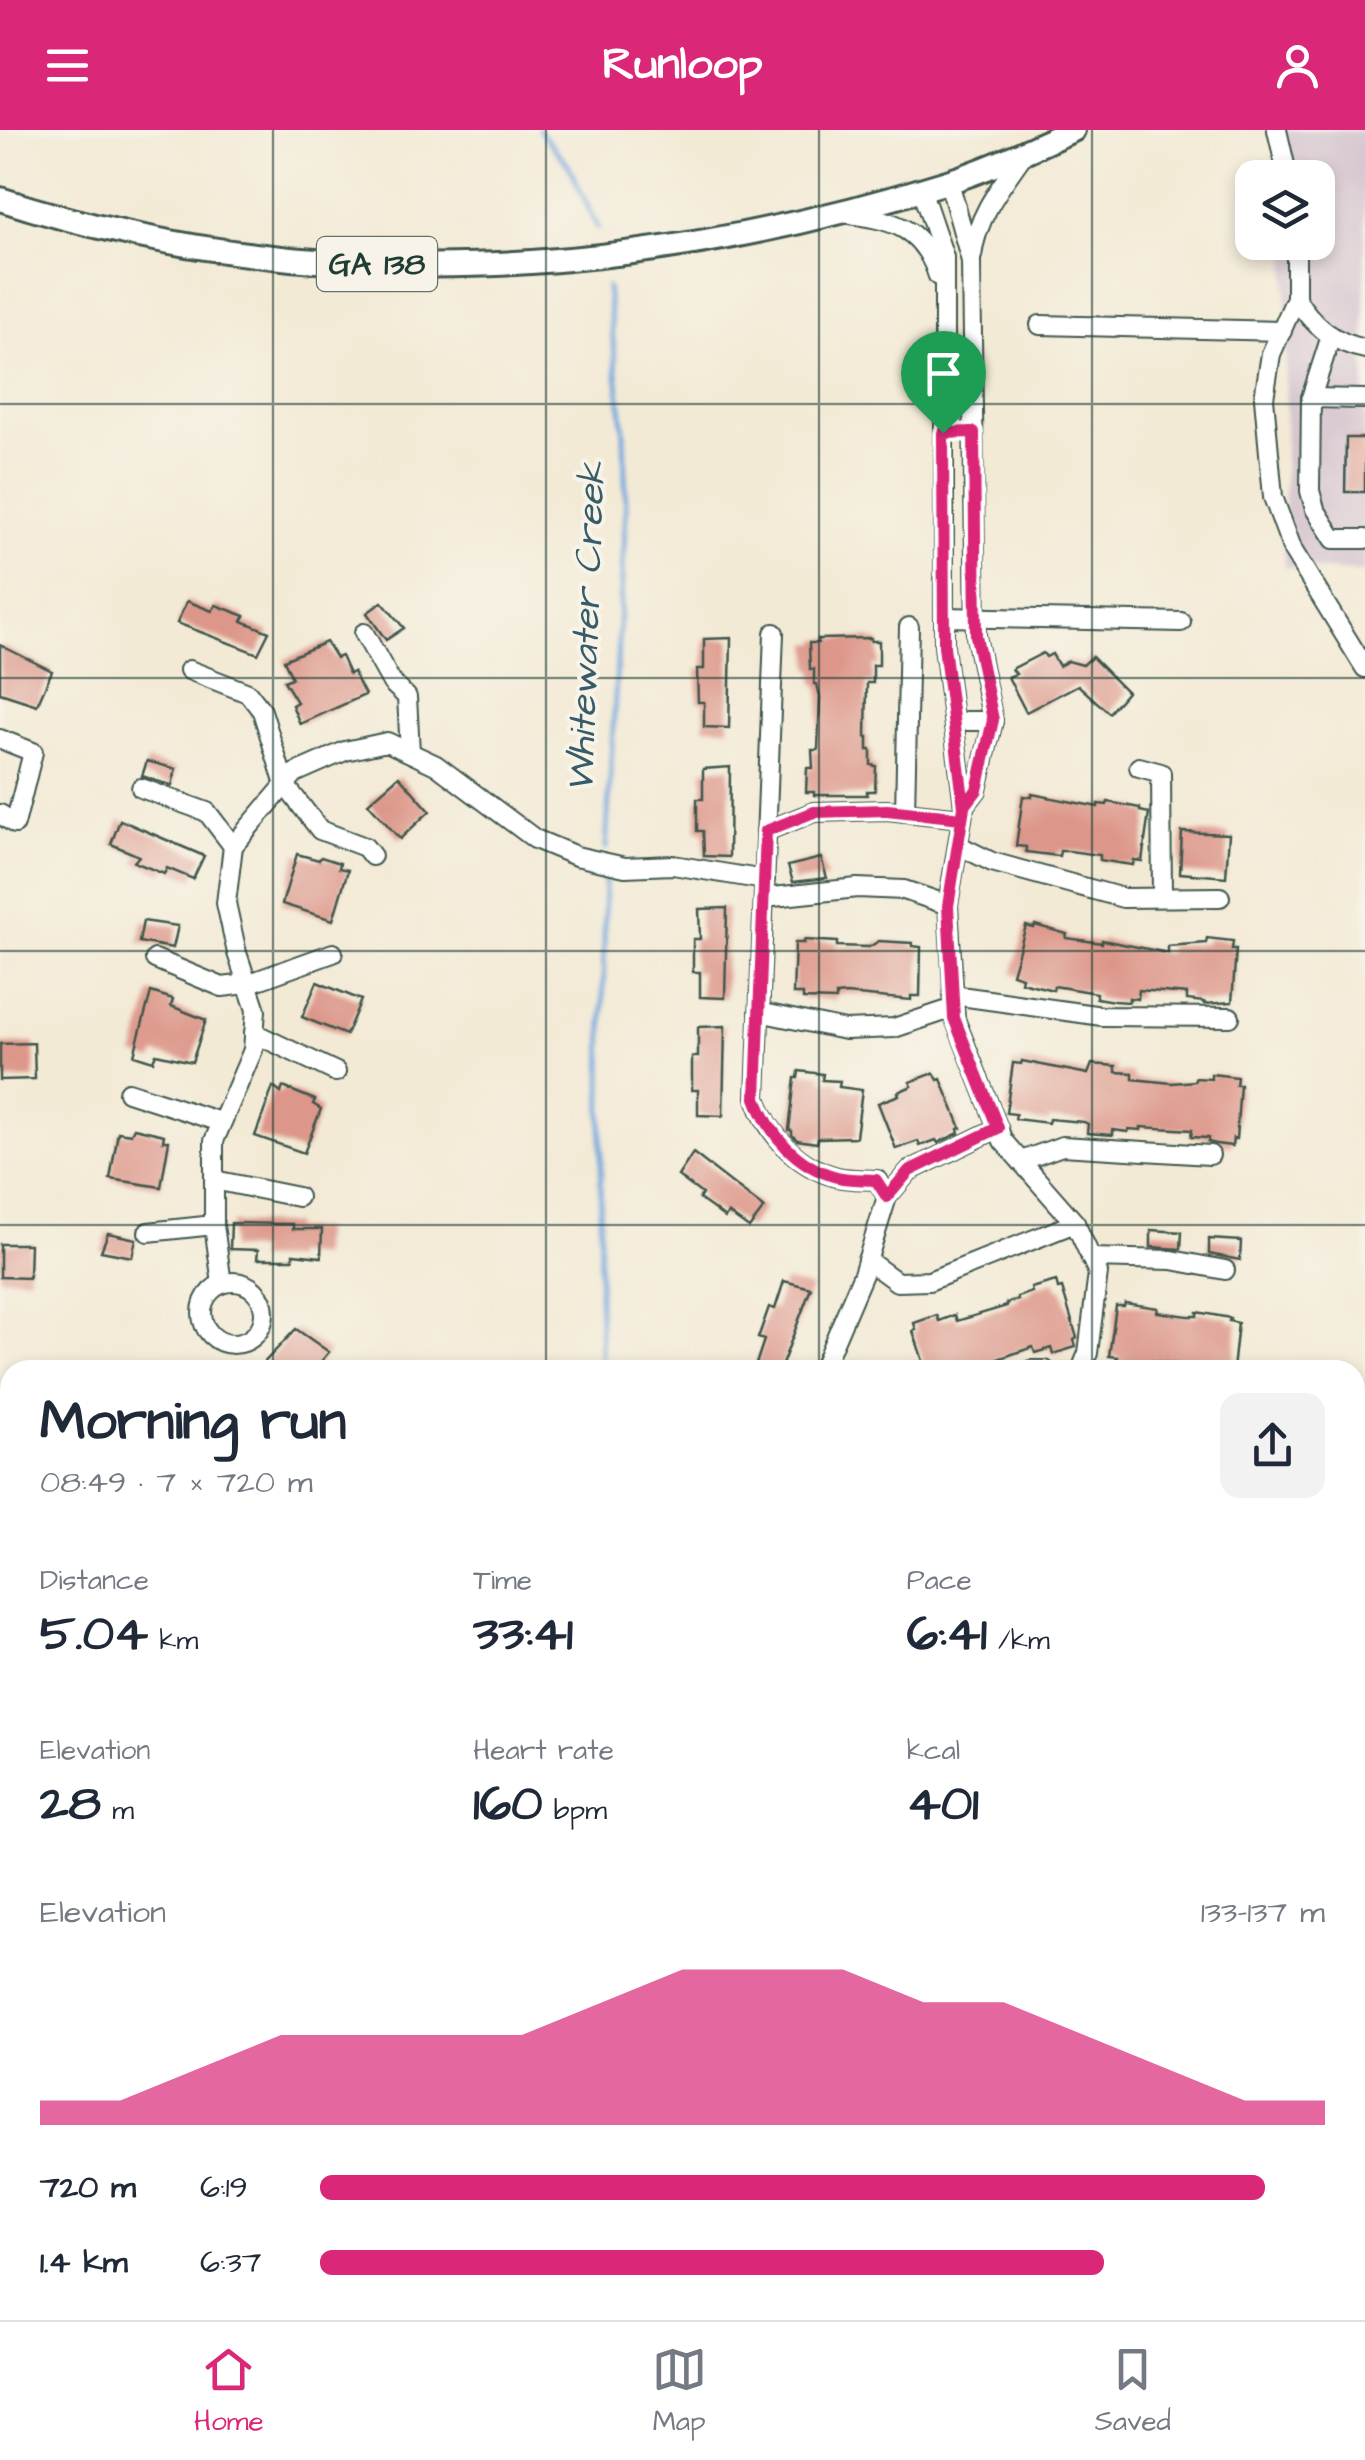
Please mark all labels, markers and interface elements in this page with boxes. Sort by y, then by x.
text: Runloop [602,34,763,96]
icon: menu [40,38,95,93]
icon: person [1270,38,1325,93]
map controls [1235,160,1335,260]
button: layers [1235,160,1335,260]
road number: GA 138 [317,237,437,291]
pin [901,331,986,434]
icon: arrive [916,346,971,401]
water label: Whitewater Creek [555,460,619,793]
text: Morning run [40,1384,346,1460]
button: share [1220,1393,1325,1498]
text: 08:49 · 7 × 720 m [40,1460,313,1505]
text: Distance [40,1561,149,1600]
text: Time [473,1561,532,1600]
text: Pace [907,1561,972,1600]
text: 5.04 [40,1600,148,1669]
text: 33:41 [473,1600,573,1669]
text: 6:41 [907,1600,987,1669]
text: km [148,1621,198,1660]
text: /km [987,1621,1050,1660]
text: Elevation [40,1731,150,1770]
text: Heart rate [473,1731,614,1770]
text: kcal [907,1731,960,1770]
text: 28 [40,1770,101,1839]
text: 160 [473,1770,543,1839]
text: 401 [907,1770,979,1839]
text: m [101,1791,134,1830]
text: bpm [543,1791,607,1830]
text: Elevation [40,1890,166,1935]
text: 133–137 m [1201,1890,1325,1935]
text: 720 m [40,2165,136,2210]
text: 6:19 [200,2165,248,2210]
text: 1.4 km [40,2240,128,2285]
text: 6:37 [200,2240,261,2285]
tab: Home [194,2342,264,2441]
tab: Map [652,2342,707,2441]
tab: Saved [1095,2342,1171,2441]

